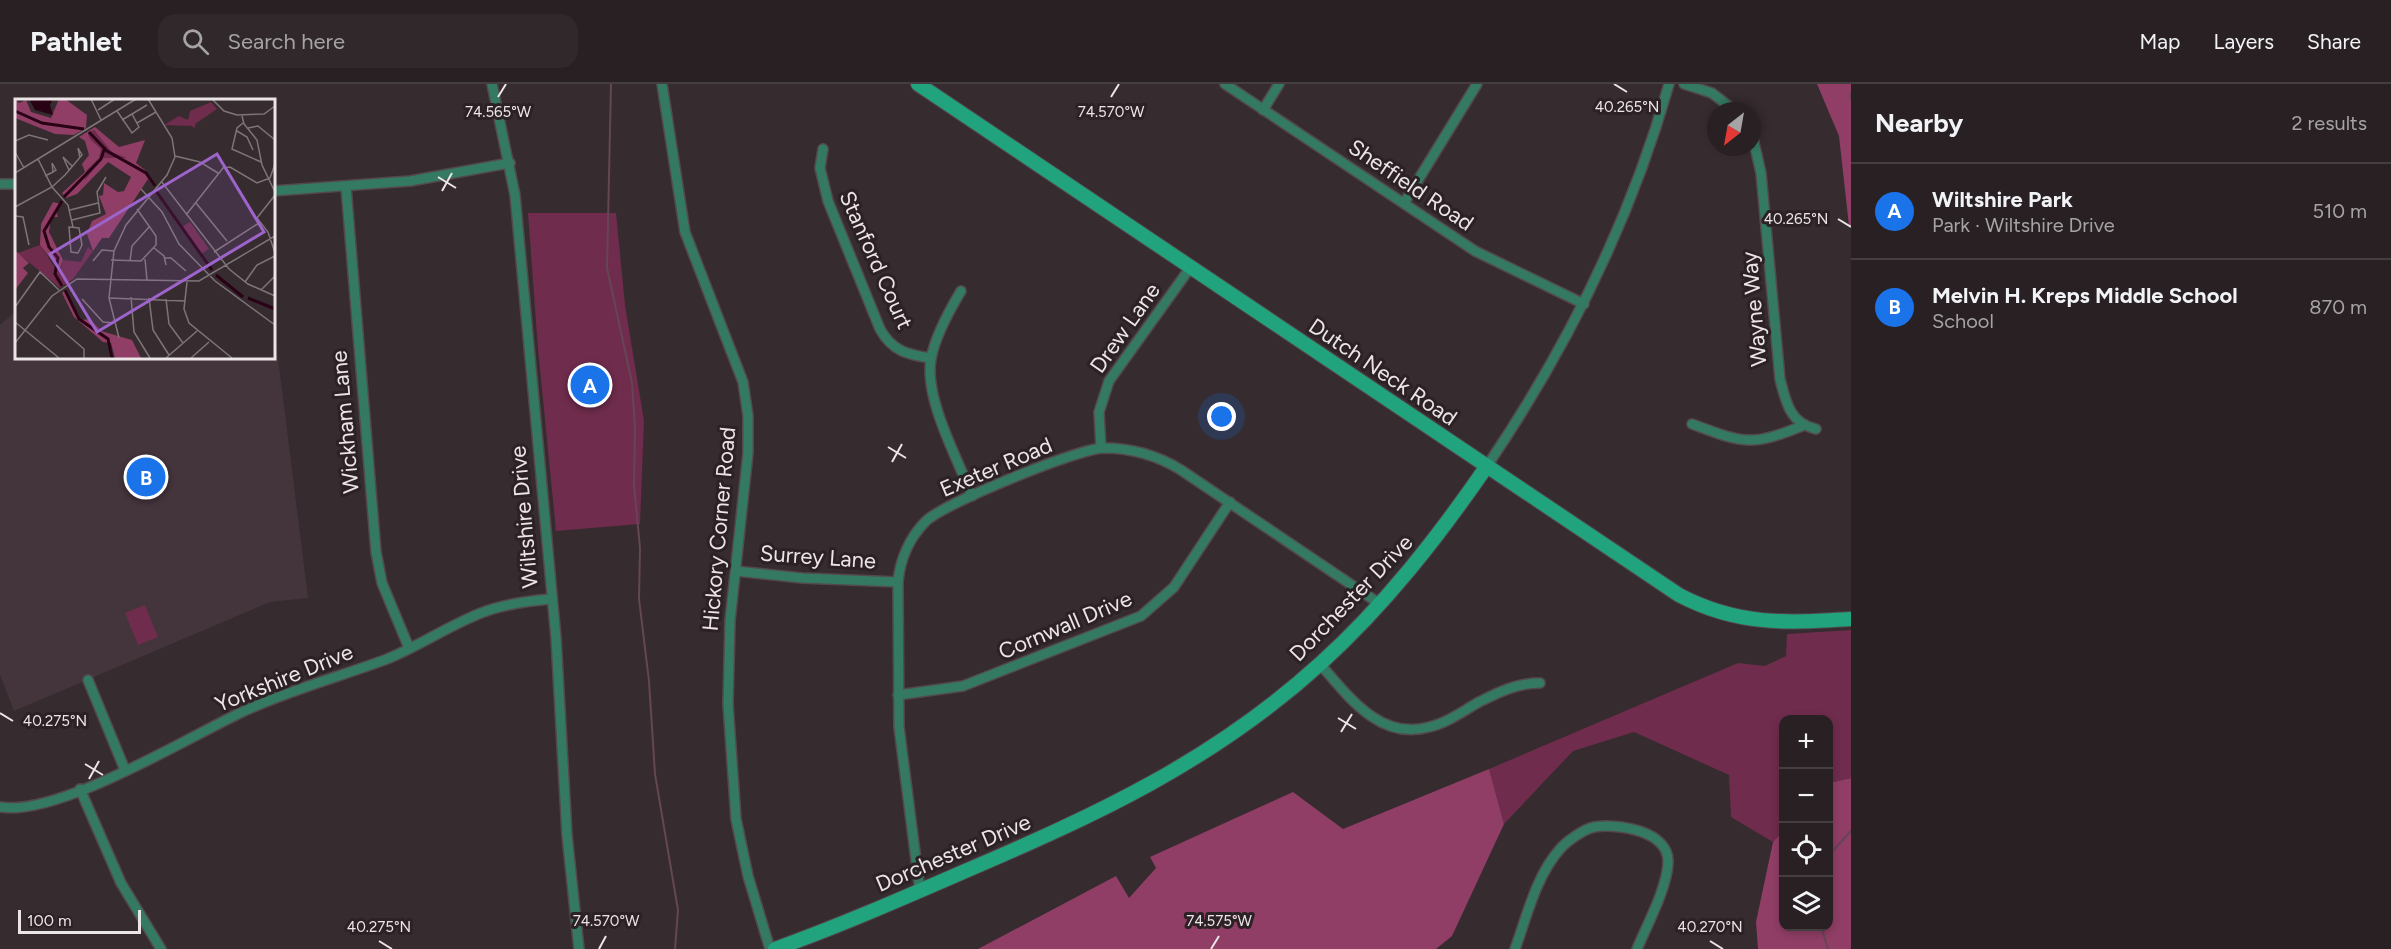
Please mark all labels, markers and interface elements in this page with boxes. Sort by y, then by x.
search box [158,14,578,68]
text: Pathlet [30,24,122,58]
icon: search [179,25,212,58]
text: Search here [227,28,345,55]
text: Map [2140,29,2180,54]
text: Layers [2213,29,2274,54]
text: Share [2307,29,2361,54]
text: 40.265°N [1595,98,1659,116]
inset map [15,99,274,358]
north arrow [1707,102,1761,156]
text: 74.565°W [465,103,532,121]
text: 74.570°W [1078,103,1145,121]
text: Nearby [1875,107,1963,139]
text: 2 results [2291,111,2367,135]
street label: Sheffield Road [1343,133,1479,237]
text: Wiltshire Park [1932,186,2073,213]
street label: Stanford Court [833,187,919,333]
text: A [1887,199,1902,223]
text: 510 m [2312,199,2367,223]
text: 40.265°N [1764,210,1828,228]
text: Park · Wiltshire Drive [1932,213,2115,237]
street label: Wayne Way [1735,250,1772,368]
street label: Drew Lane [1084,278,1166,378]
text: Melvin H. Kreps Middle School [1932,282,2238,309]
text: B [1888,295,1901,319]
text: 870 m [2309,295,2367,319]
text: School [1932,309,1994,333]
street label: Dutch Neck Road [1304,312,1462,432]
street label: Wickham Lane [325,349,365,495]
pin: A [570,362,610,408]
your location [1207,402,1236,431]
street label: Hickory Corner Road [697,426,741,632]
street label: Exeter Road [936,431,1056,503]
street label: Wiltshire Drive [504,445,544,589]
pin: B [126,454,166,500]
street label: Dorchester Drive [1284,529,1418,667]
street label: Surrey Lane [759,539,877,575]
street label: Cornwall Drive [994,585,1136,665]
street label: Yorkshire Drive [211,638,357,718]
text: 40.275°N [23,712,87,730]
map controls [1779,715,1833,931]
button: + [1779,715,1833,769]
button: − [1779,769,1833,823]
street label: Dorchester Drive [871,808,1035,898]
button: locate [1779,823,1833,877]
button: layers [1779,877,1833,931]
scale bar [18,907,141,934]
text: 100 m [27,911,72,930]
text: 74.570°W [573,912,640,930]
text: 74.575°W [1186,912,1252,930]
text: 40.275°N [347,918,411,936]
text: 40.270°N [1677,918,1743,936]

